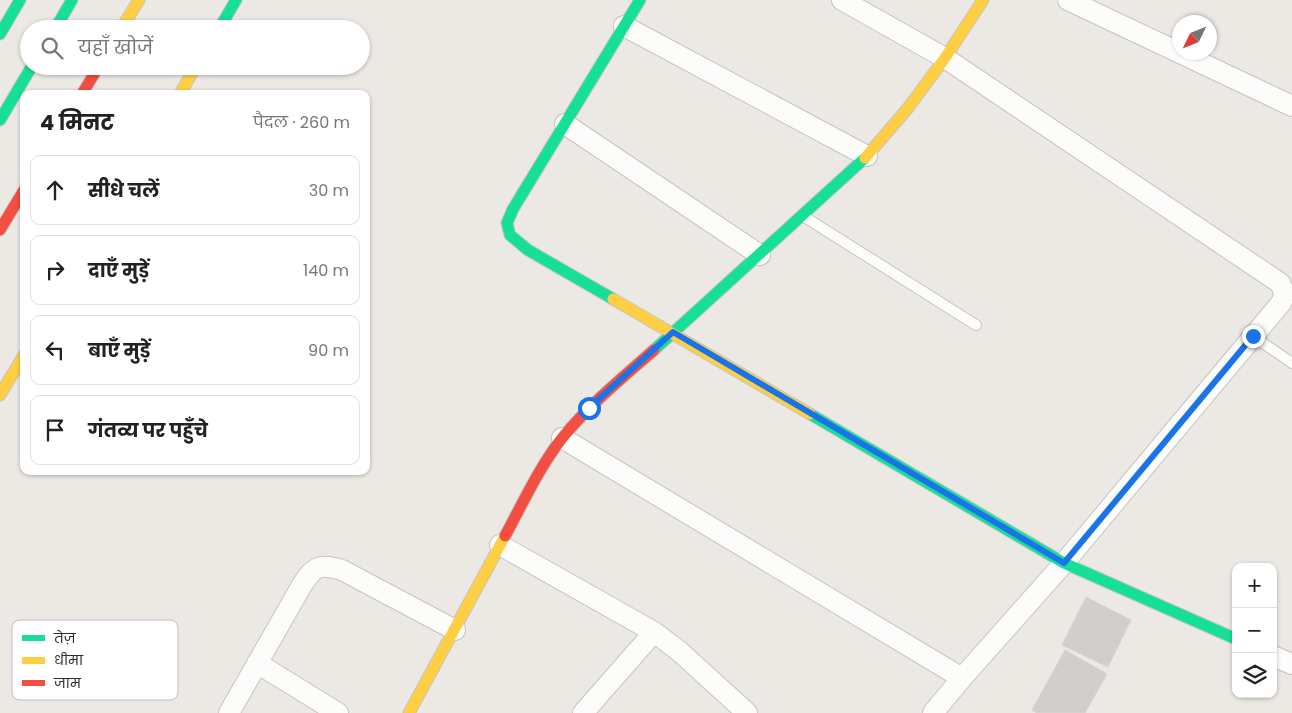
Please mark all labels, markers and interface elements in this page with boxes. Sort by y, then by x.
north arrow [1172,15,1217,60]
search box [20,20,370,75]
icon: search [38,34,66,62]
text: यहाँ खोजें [78,34,153,61]
text: 4 मिनट [40,108,114,137]
text: पैदल · 260 m [253,111,350,134]
icon: ahead [41,176,69,204]
text: सीधे चलें [88,177,159,204]
text: 30 m [309,179,349,202]
icon: right [41,256,69,284]
text: दाएँ मुड़ें [88,257,149,284]
text: 140 m [303,259,349,282]
route end [1242,325,1265,348]
icon: left [41,336,69,364]
text: बाएँ मुड़ें [88,337,150,364]
text: 90 m [308,339,349,362]
route start [578,397,601,420]
icon: arrive [41,416,69,444]
text: गंतव्य पर पहुँचे [88,417,208,444]
map controls [1232,563,1277,698]
button: + [1232,563,1277,608]
button: − [1232,608,1277,653]
legend [12,620,178,700]
text: तेज़ [53,628,77,648]
text: धीमा [54,650,84,670]
button: layers [1232,653,1277,698]
text: जाम [53,673,82,693]

